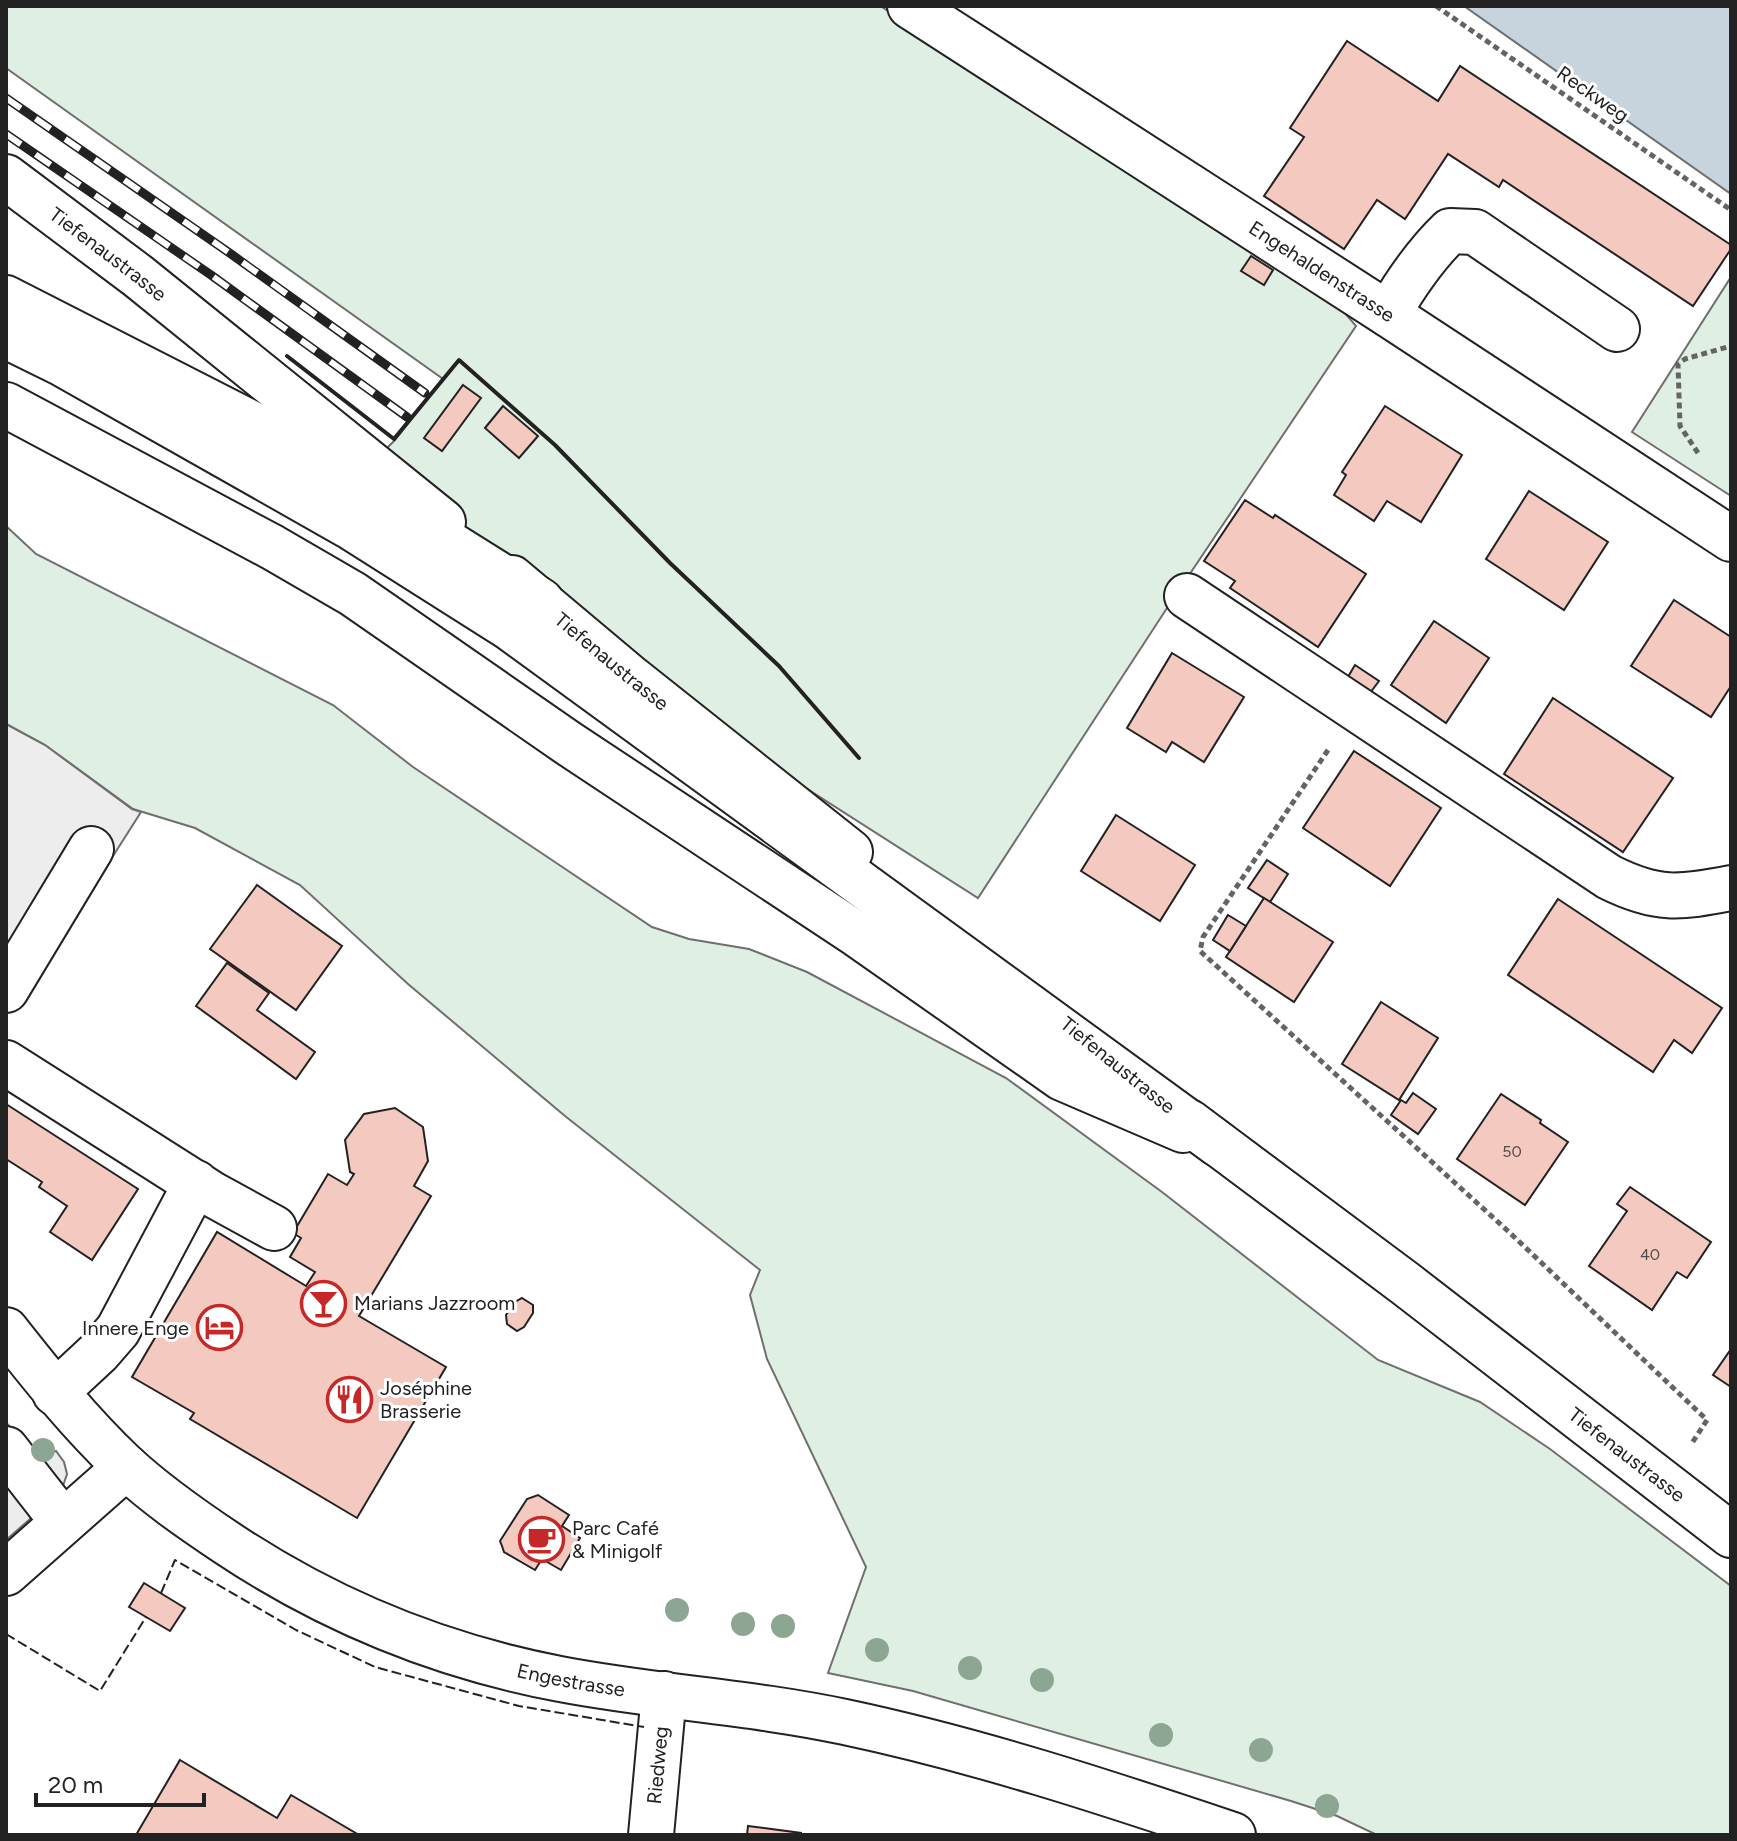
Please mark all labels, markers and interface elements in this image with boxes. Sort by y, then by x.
street label: Reckweg [1552,61,1634,127]
street label: Tiefenaustrasse [45,202,172,306]
street label: Engehaldenstrasse [1244,216,1399,327]
street label: Tiefenaustrasse [550,607,674,715]
street label: Tiefenaustrasse [1056,1011,1180,1119]
house number: 50 [1502,1142,1522,1161]
house number: 40 [1640,1245,1660,1264]
bar icon: Marians Jazzroom [299,1279,347,1327]
place label: Marians Jazzroom [354,1291,515,1315]
hotel icon: Innere Enge [196,1304,244,1352]
place label: Innere Enge [82,1316,189,1340]
restaurant icon: Joséphine Brasserie [325,1375,373,1423]
place label: Joséphine Brasserie [380,1376,472,1423]
street label: Tiefenaustrasse [1564,1402,1690,1507]
cafe icon: Parc Café & Minigolf [517,1516,565,1564]
place label: Parc Café & Minigolf [572,1516,663,1563]
street label: Engestrasse [515,1658,627,1702]
street label: Riedweg [642,1725,673,1805]
scale bar [36,1757,204,1807]
text: 20 m [48,1770,103,1799]

